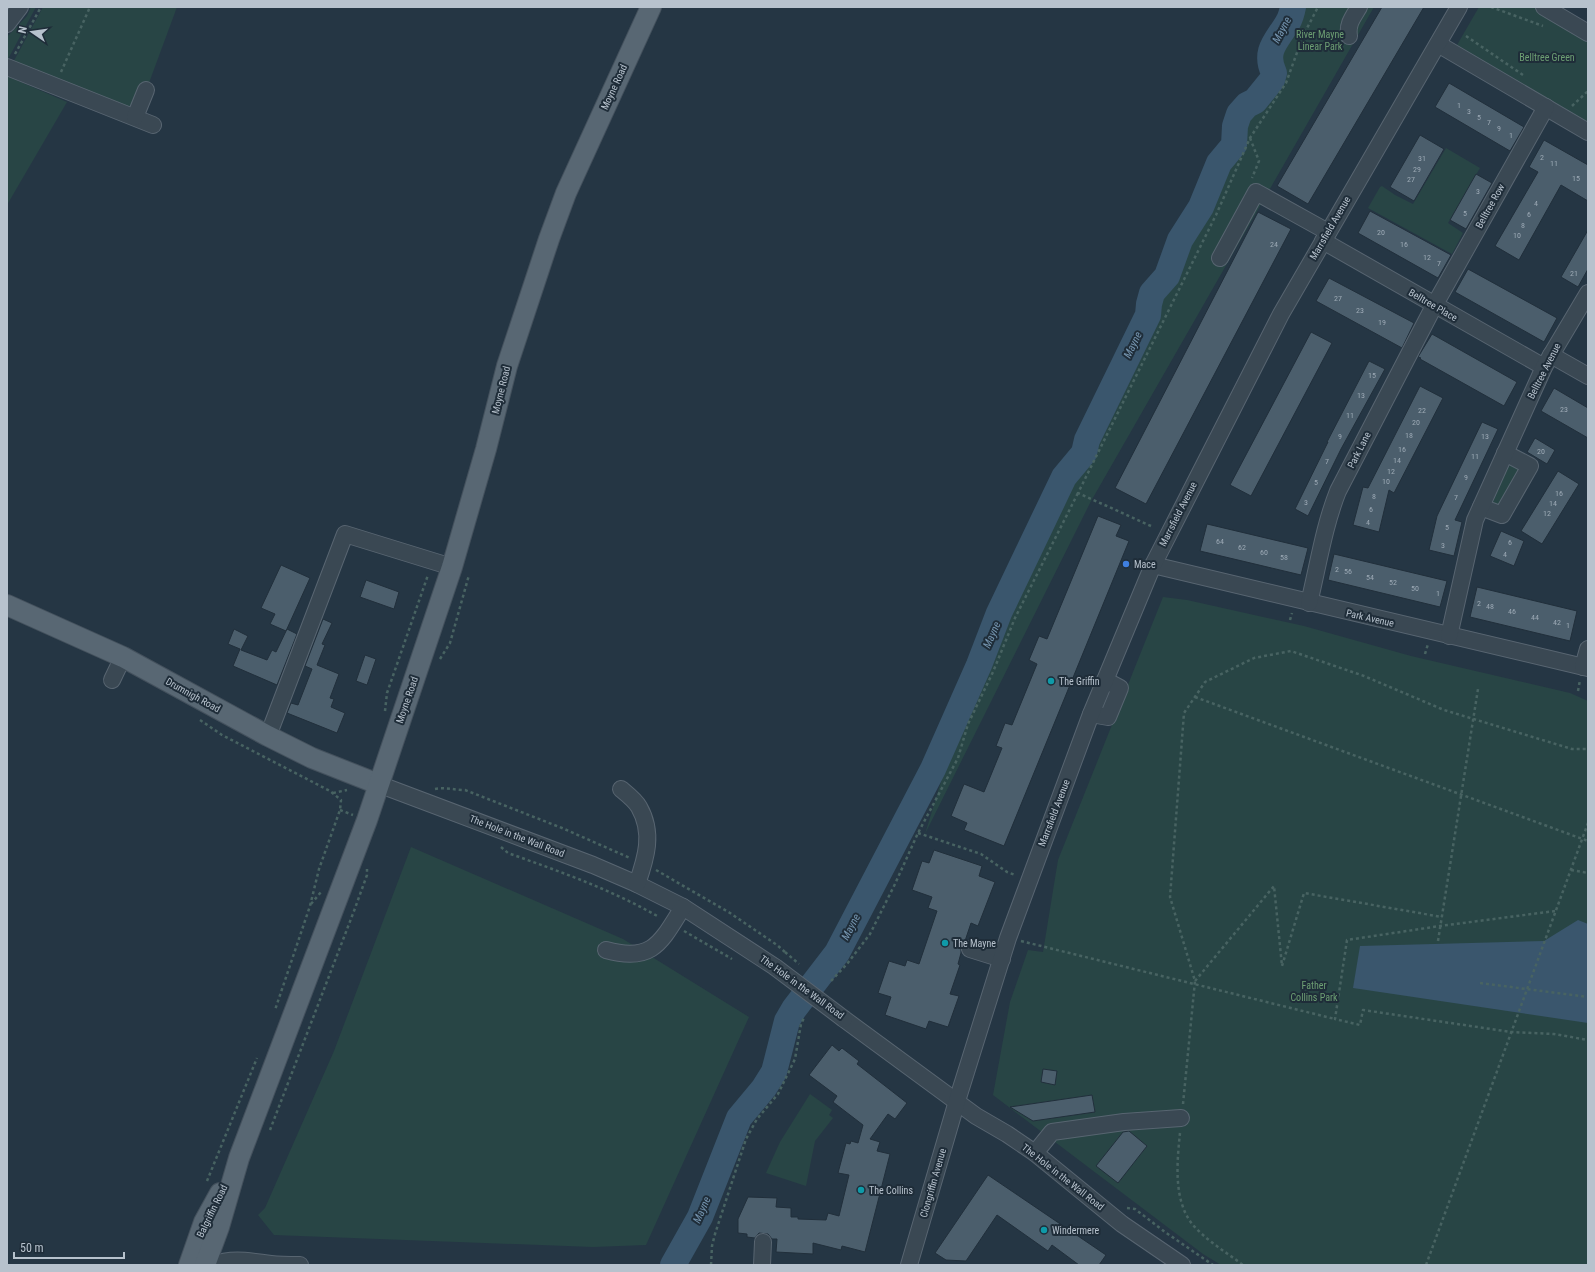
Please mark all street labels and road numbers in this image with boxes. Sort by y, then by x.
street label: Moyne Road [599,63,629,111]
street label: Belltree Row [1473,181,1507,230]
street label: Marrsfield Avenue [1308,194,1353,261]
street label: Belltree Place [1407,287,1460,323]
street label: Belltree Avenue [1525,341,1563,401]
street label: Moyne Road [490,365,512,415]
street label: Park Lane [1345,430,1373,470]
street label: Marrsfield Avenue [1157,480,1199,548]
street label: Park Avenue [1345,607,1395,629]
street label: Moyne Road [394,675,420,725]
street label: Drumnigh Road [164,676,222,714]
street label: Marrsfield Avenue [1036,778,1072,848]
street label: The Hole in the Wall Road [468,813,566,859]
street label: The Hole in the Wall Road [758,953,846,1021]
street label: The Hole in the Wall Road [1020,1142,1106,1212]
street label: Clongriffin Avenue [918,1147,948,1219]
street label: Balgriffin Road [194,1183,230,1239]

